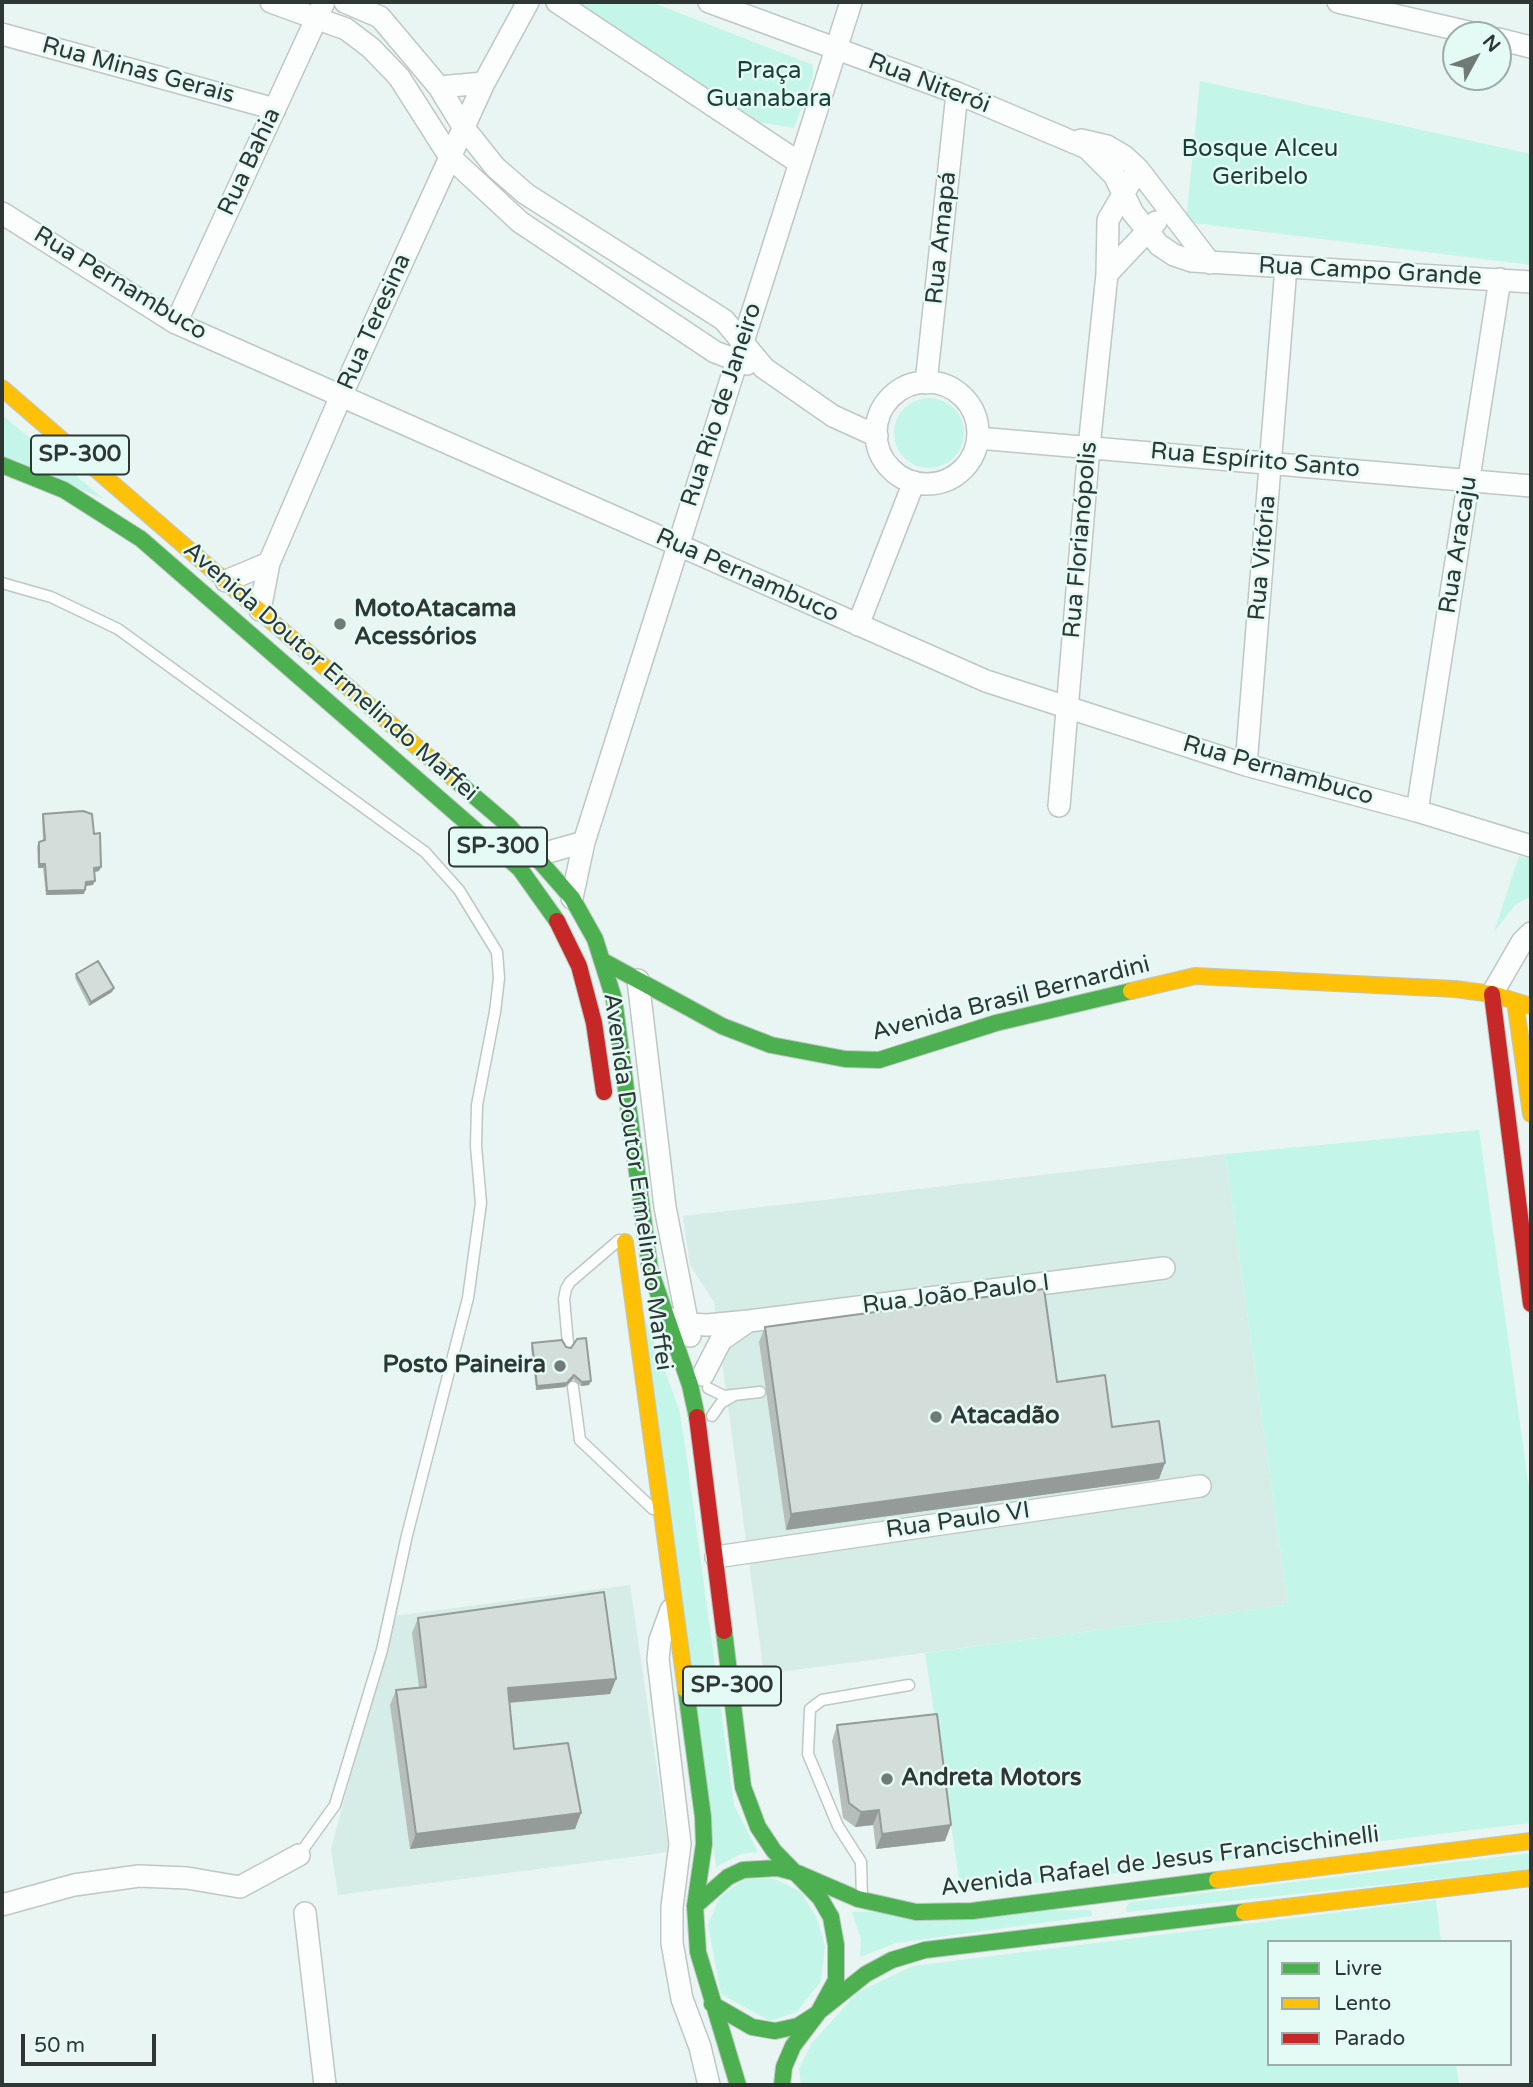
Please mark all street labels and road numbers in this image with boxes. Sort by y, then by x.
street label: Rua Minas Gerais [39,31,237,111]
street label: Rua Niterói [864,48,994,120]
street label: Rua Bahia [213,104,287,220]
street label: Rua Amapá [921,170,963,306]
street label: Rua Pernambuco [28,221,212,347]
street label: Rua Teresina [332,249,418,395]
street label: Rua Campo Grande [1257,252,1483,292]
street label: Rua Rio de Janeiro [675,299,769,511]
road number: SP-300 [31,436,129,475]
street label: Rua Espírito Santo [1149,437,1361,485]
street label: Rua Florianópolis [1058,440,1104,640]
street label: Rua Aracaju [1434,474,1484,616]
street label: Rua Vitória [1243,494,1283,622]
street label: Rua Pernambuco [651,523,843,629]
street label: Avenida Doutor Ermelindo Maffei [177,536,483,808]
street label: Rua Pernambuco [1179,730,1377,812]
road number: SP-300 [449,828,547,866]
street label: Avenida Brasil Bernardini [869,951,1153,1047]
street label: Avenida Doutor Ermelindo Maffei [596,991,678,1373]
street label: Rua João Paulo I [861,1269,1051,1321]
street label: Rua Paulo VI [884,1497,1032,1545]
road number: SP-300 [683,1666,781,1706]
street label: Avenida Rafael de Jesus Francischinelli [939,1821,1381,1903]

